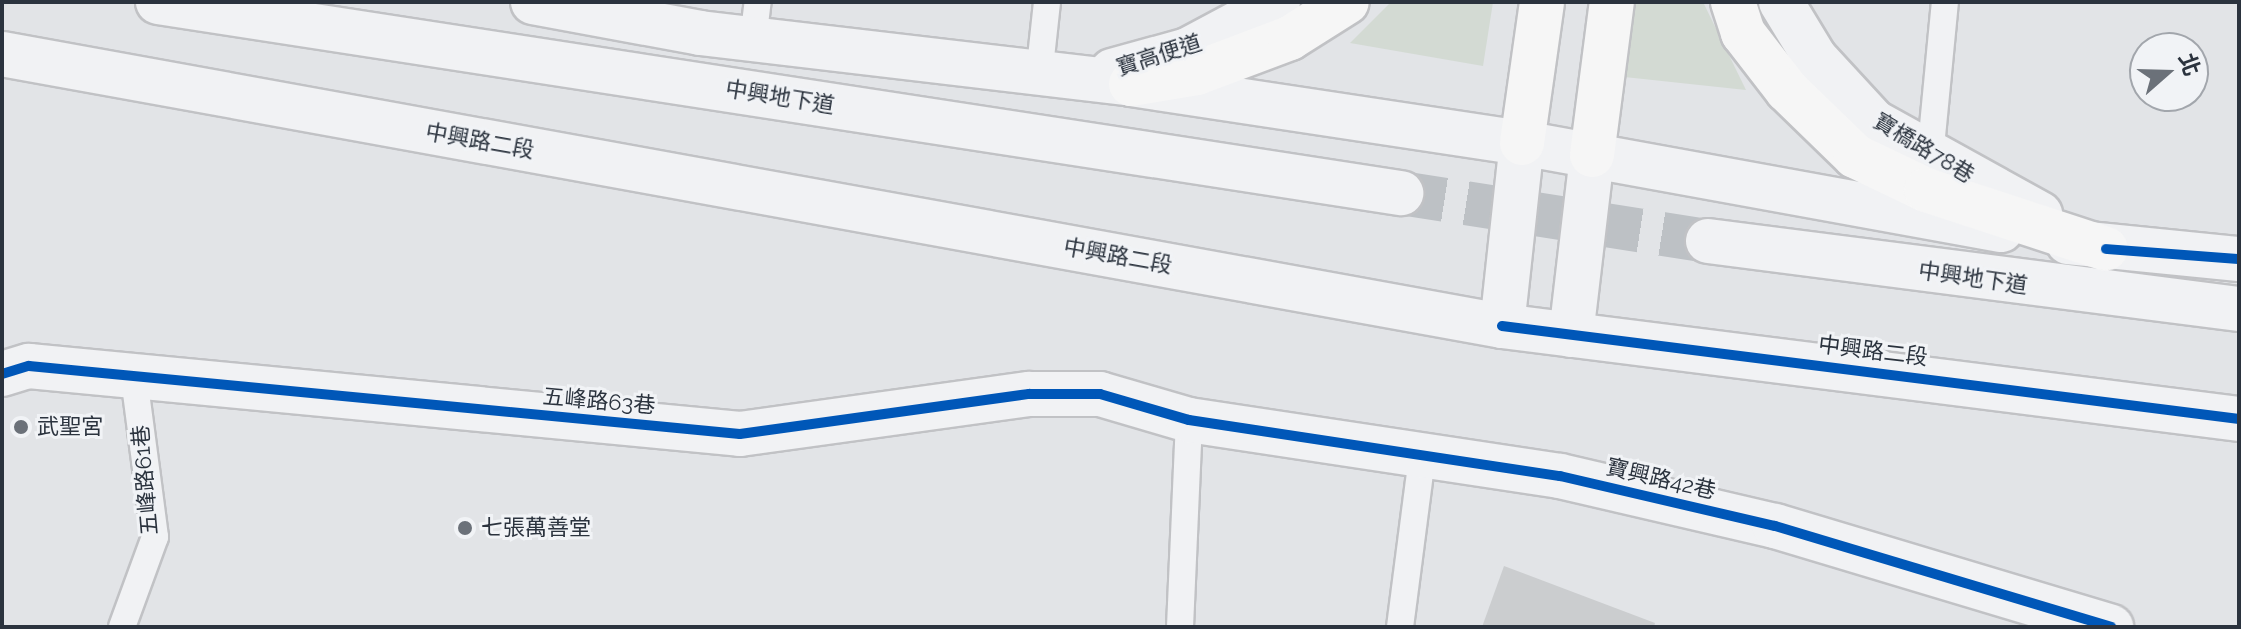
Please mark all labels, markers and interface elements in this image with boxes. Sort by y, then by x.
street label: 寶高便道 [1113,29,1205,81]
north arrow [2129,32,2209,112]
text: 北 [2174,50,2206,79]
street label: 中興地下道 [724,75,836,119]
street label: 寶橋路78巷 [1869,108,1979,188]
street label: 中興路二段 [424,118,536,164]
street label: 中興路二段 [1062,233,1174,279]
street label: 中興地下道 [1917,257,2029,299]
street label: 中興路二段 [1817,331,1929,371]
street label: 五峰路63巷 [542,383,656,419]
place label: 武聖宮 [37,414,103,440]
marker: 武聖宮 [12,418,30,436]
street label: 五峰路61巷 [127,424,163,536]
street label: 寶興路42巷 [1604,454,1718,504]
place label: 七張萬善堂 [481,515,591,541]
marker: 七張萬善堂 [456,519,474,537]

